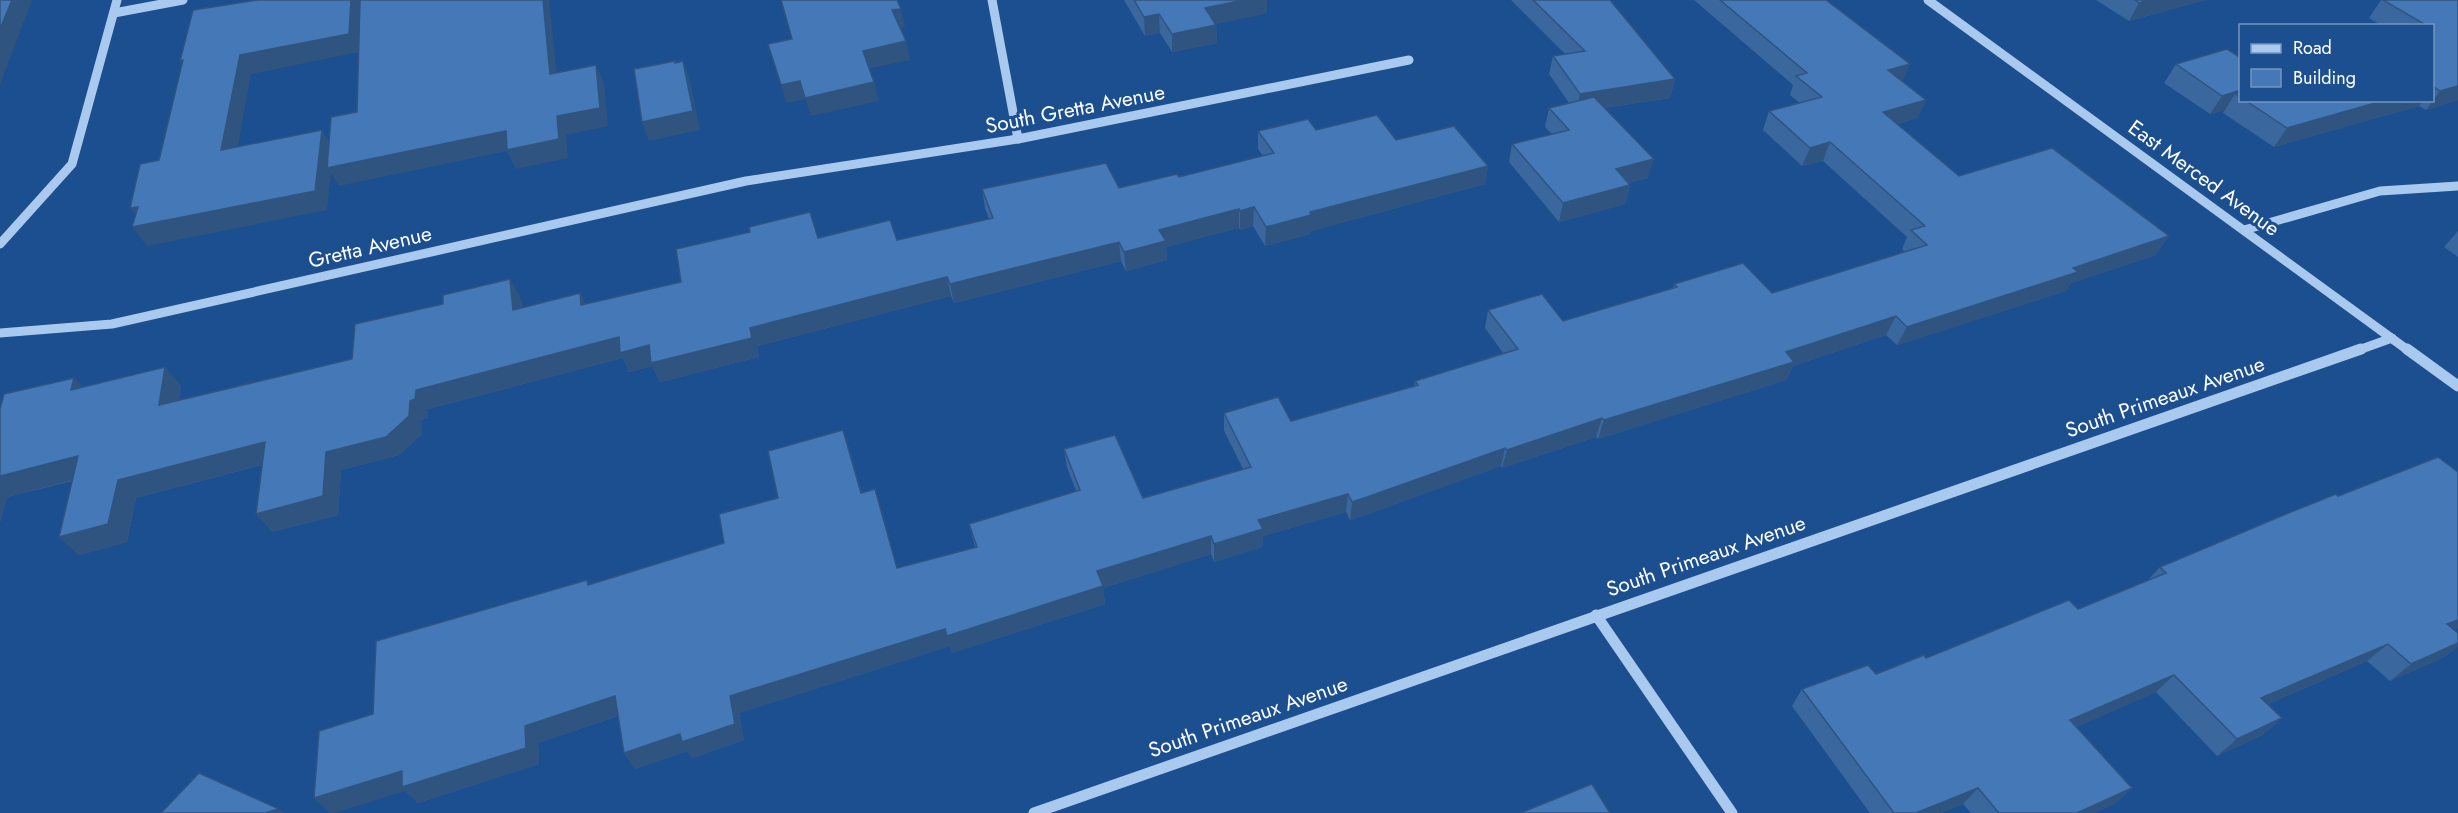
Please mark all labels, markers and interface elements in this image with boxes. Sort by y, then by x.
legend [2239,24,2434,102]
text: Road [2293,35,2332,61]
text: Building [2293,65,2356,91]
street label: South Gretta Avenue [983,77,1167,141]
street label: East Merced Avenue [2122,113,2286,243]
street label: Gretta Avenue [305,218,435,276]
street label: South Primeaux Avenue [2061,349,2269,445]
street label: South Primeaux Avenue [1602,508,1810,604]
street label: South Primeaux Avenue [1144,669,1352,765]

